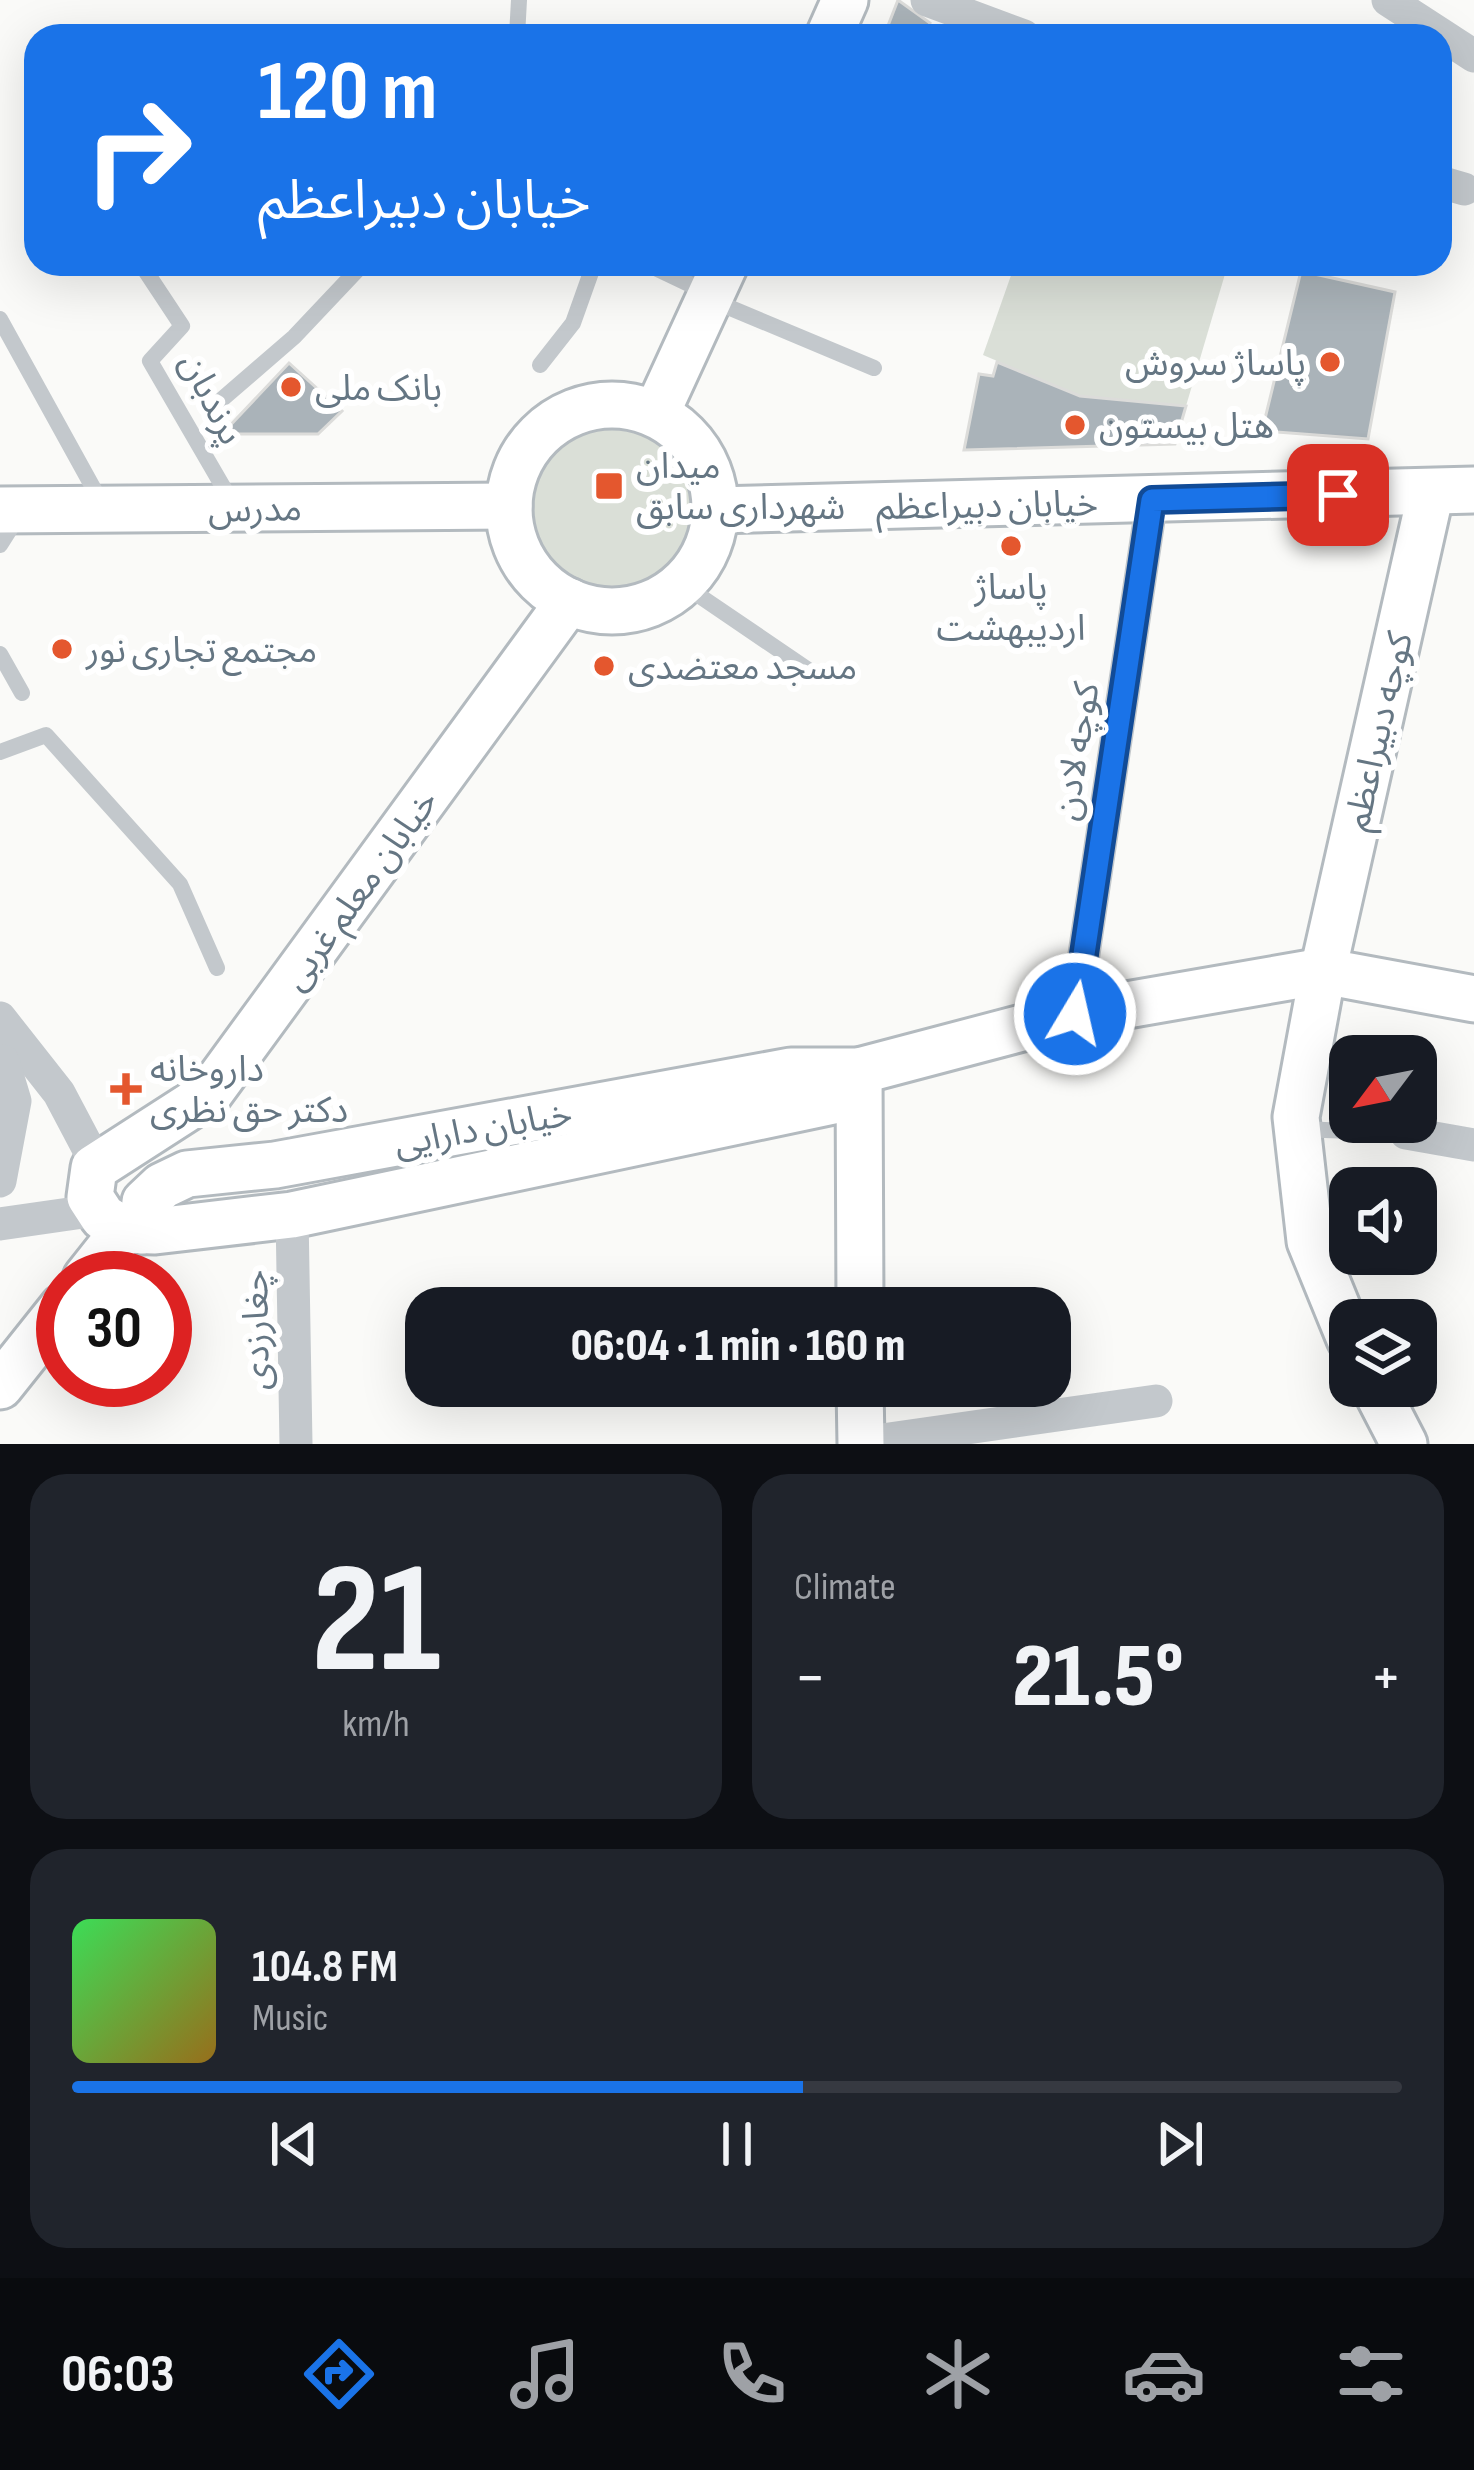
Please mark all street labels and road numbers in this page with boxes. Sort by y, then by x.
street label: پرندبان [169,346,252,453]
street label: خیابان دبیراعظم [876,483,1098,534]
street label: مدرس [208,488,302,533]
street label: کوچه دبیراعظم [1336,627,1427,836]
street label: کوچه لادن [1045,678,1110,823]
street label: خیابان معلم غربی [274,782,451,1002]
street label: خیابان دارایی [391,1093,576,1166]
street label: چغارزدی [235,1269,280,1390]

